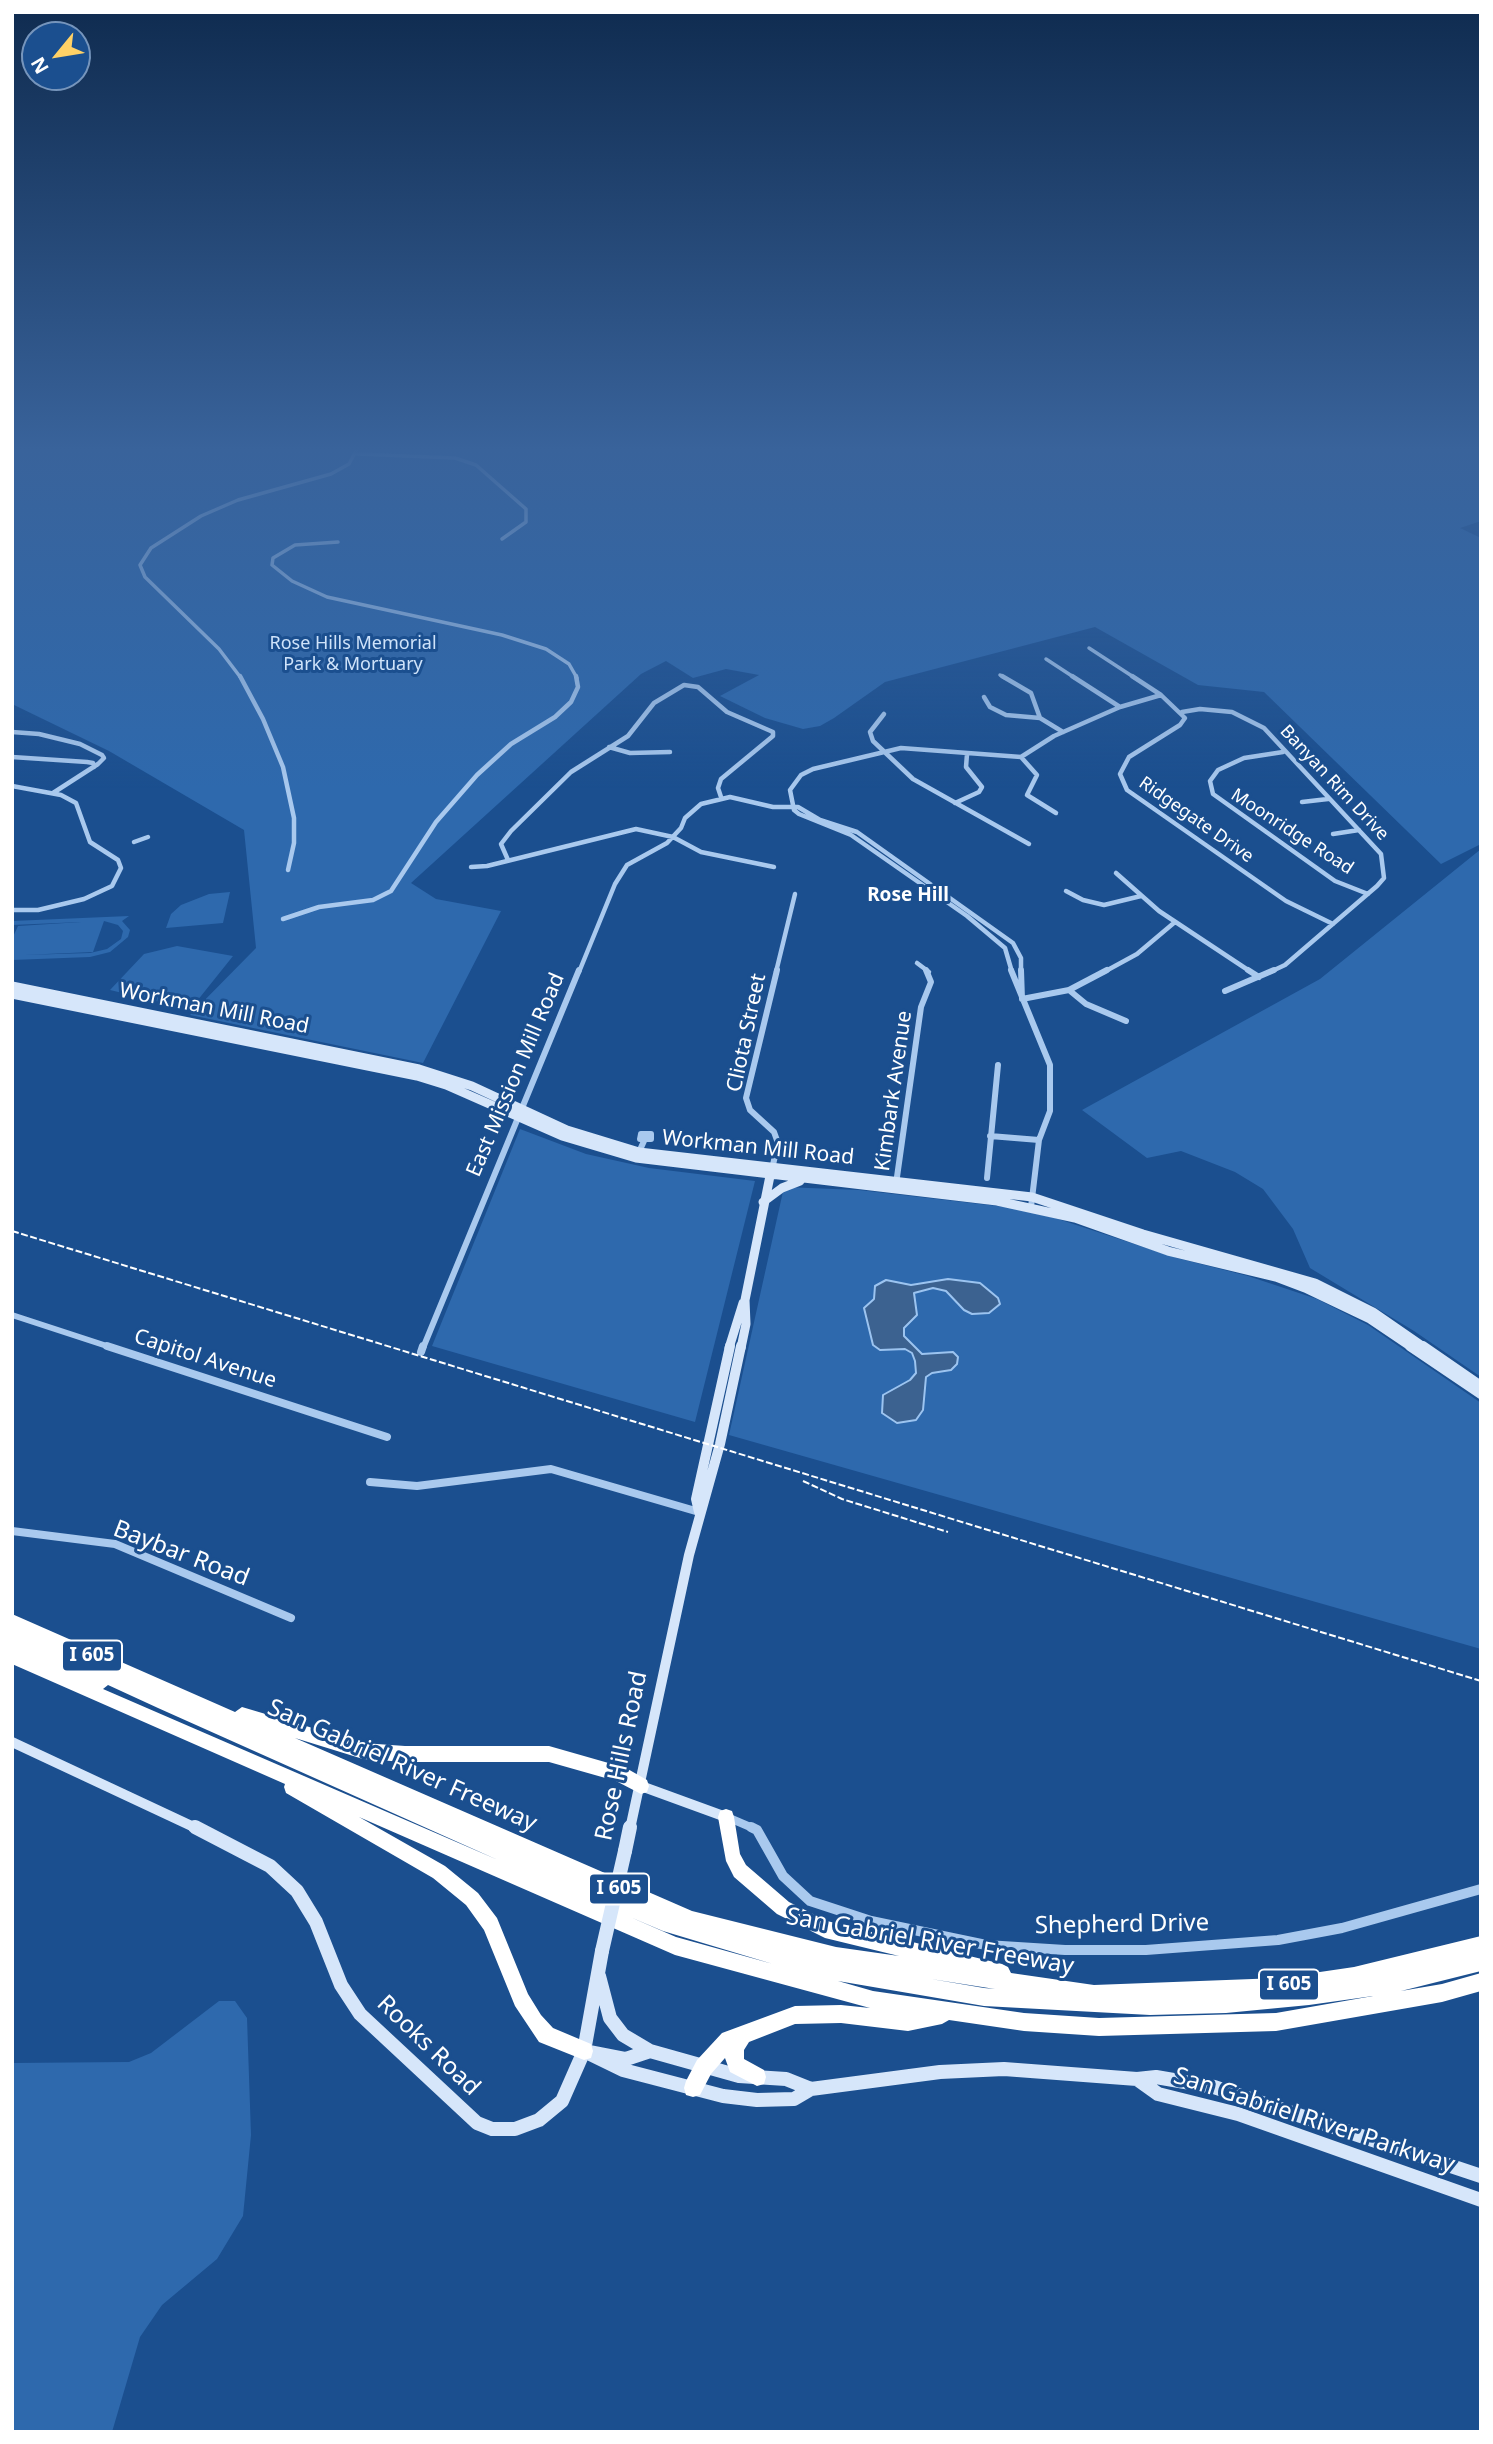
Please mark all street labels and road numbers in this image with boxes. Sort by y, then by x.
street label: Banyan Rim Drive [1275,721,1393,845]
street label: Ridgegate Drive [1134,772,1258,868]
street label: Moonridge Road [1227,784,1357,880]
street label: East Mission Mill Road [462,969,570,1181]
street label: Cliota Street [722,972,772,1094]
street label: Workman Mill Road [117,978,311,1040]
street label: Kimbark Avenue [870,1009,918,1173]
street label: Workman Mill Road [661,1125,855,1171]
street label: Capitol Avenue [131,1324,279,1394]
street label: Baybar Road [109,1515,253,1593]
road number: I 605 [62,1640,122,1672]
street label: Rose Hills Road [590,1669,654,1843]
street label: San Gabriel River Freeway [263,1694,541,1838]
road number: I 605 [589,1873,649,1904]
street label: San Gabriel River Freeway [784,1903,1076,1981]
street label: Shepherd Drive [1035,1909,1209,1941]
road number: I 605 [1259,1969,1319,2000]
street label: Rooks Road [370,1990,486,2102]
street label: San Gabriel River Parkway [1170,2062,1458,2180]

